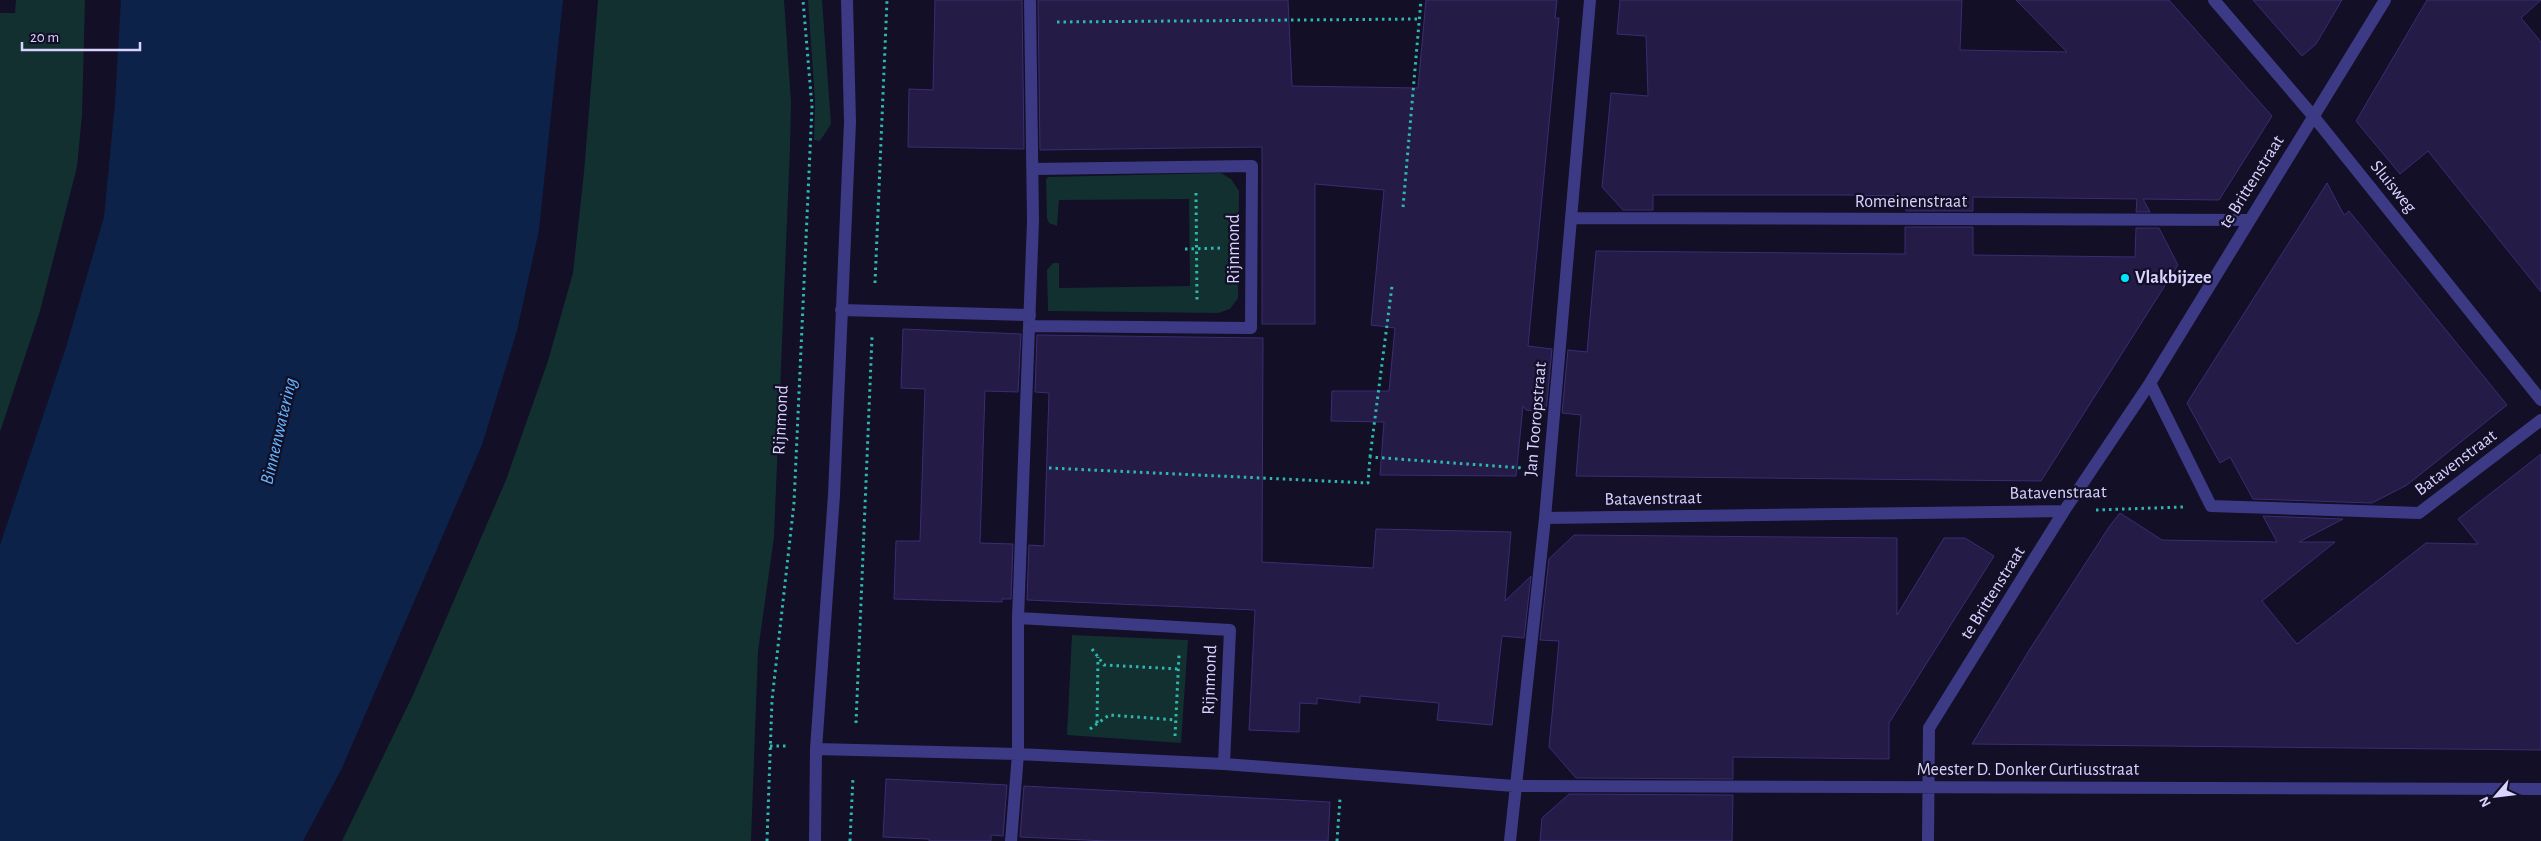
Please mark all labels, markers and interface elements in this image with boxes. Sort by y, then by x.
scale bar [22,20,140,52]
text: 20 m [30,30,59,45]
street label: te Brittenstraat [2216,132,2288,232]
street label: Sluisweg [2367,157,2420,217]
street label: Romeinenstraat [1855,193,1967,211]
street label: Rijnmond [1225,214,1243,284]
place label: Vlakbijzee [2135,269,2212,287]
marker: Vlakbijzee [2119,272,2131,284]
street label: Jan Tooropstraat [1522,361,1550,477]
water label: Binnenwatering [257,376,301,486]
street label: Rijnmond [770,385,792,455]
street label: Batavenstraat [2412,426,2500,499]
street label: Batavenstraat [2009,483,2107,503]
street label: Batavenstraat [1604,489,1702,509]
street label: te Brittenstraat [1957,543,2029,643]
street label: Rijnmond [1200,645,1220,715]
street label: Meester D. Donker Curtiusstraat [1917,761,2139,779]
north arrow [2471,771,2521,821]
text: N [2477,794,2494,809]

